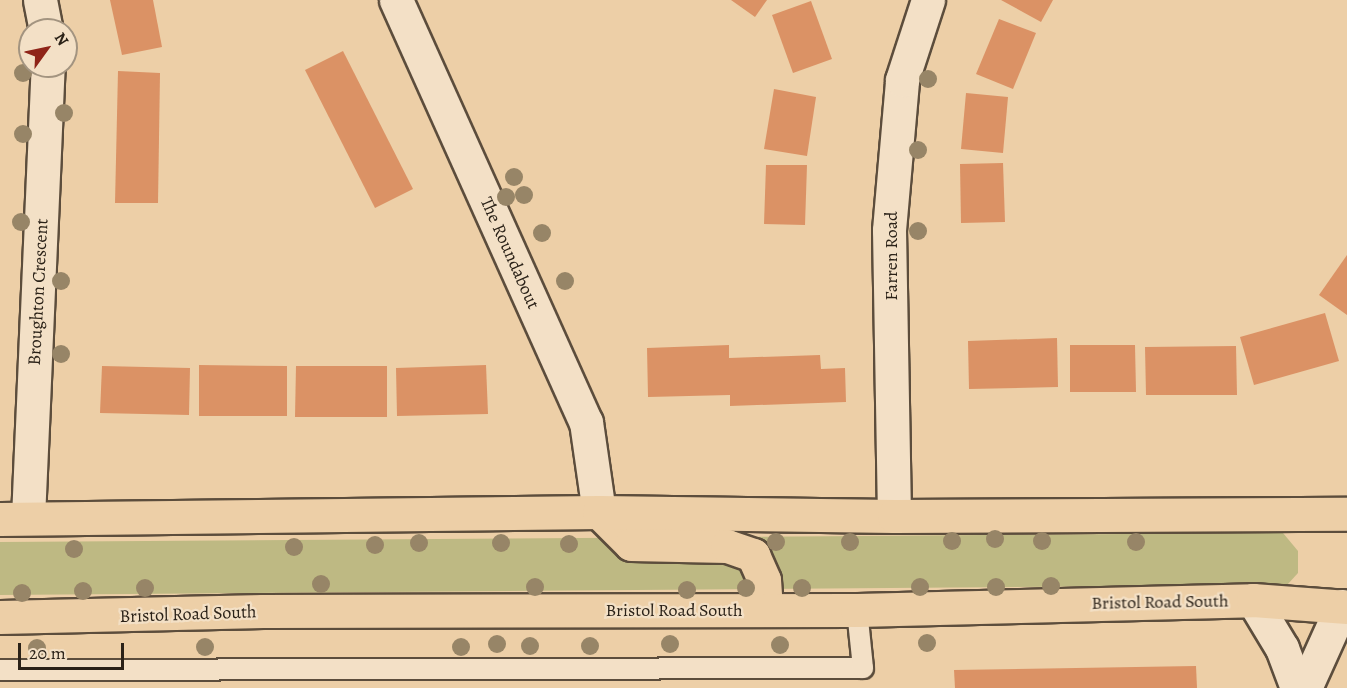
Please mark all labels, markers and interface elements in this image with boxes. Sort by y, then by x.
north arrow [18,18,78,78]
text: N [49,28,74,50]
street label: The Roundabout [476,194,544,312]
street label: Farren Road [880,211,902,301]
street label: Broughton Crescent [23,218,53,366]
street label: Bristol Road South [1091,590,1229,614]
street label: Bristol Road South [605,599,743,621]
street label: Bristol Road South [119,601,257,627]
scale bar [21,631,128,669]
text: 20 m [29,641,66,665]

